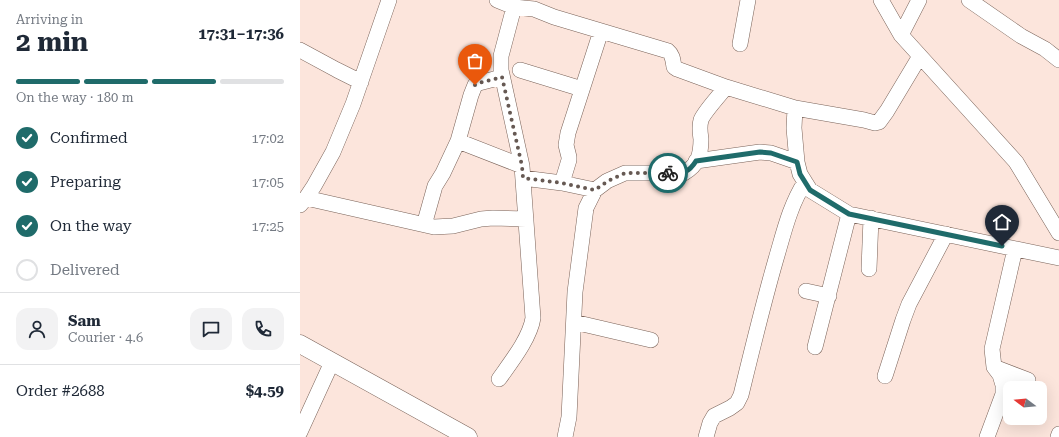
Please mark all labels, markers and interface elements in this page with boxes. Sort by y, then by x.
text: Arriving in [16,12,83,27]
text: 17:31–17:36 [198,25,284,43]
text: 2 min [16,27,88,57]
pin [458,44,492,85]
icon: bag [464,50,486,72]
text: On the way · 180 m [16,90,133,105]
icon: check [16,127,38,149]
text: Confirmed [50,129,128,147]
text: 17:02 [252,131,284,146]
courier [648,153,688,193]
icon: bike [657,162,679,184]
icon: check [16,171,38,193]
text: Preparing [50,173,121,191]
text: 17:05 [252,175,284,190]
pin [985,205,1019,246]
icon: home [991,211,1013,233]
icon: check [16,215,38,237]
text: On the way [50,217,132,235]
text: 17:25 [252,219,284,234]
text: Delivered [50,261,120,279]
button: person [16,308,58,350]
button: chat [190,308,232,350]
button: phone [242,308,284,350]
text: Sam [68,312,101,330]
text: Courier · 4.6 [68,330,143,345]
north arrow [1003,381,1047,425]
map controls [1003,381,1047,425]
text: Order #2688 [16,382,105,400]
text: $4.59 [246,382,284,400]

